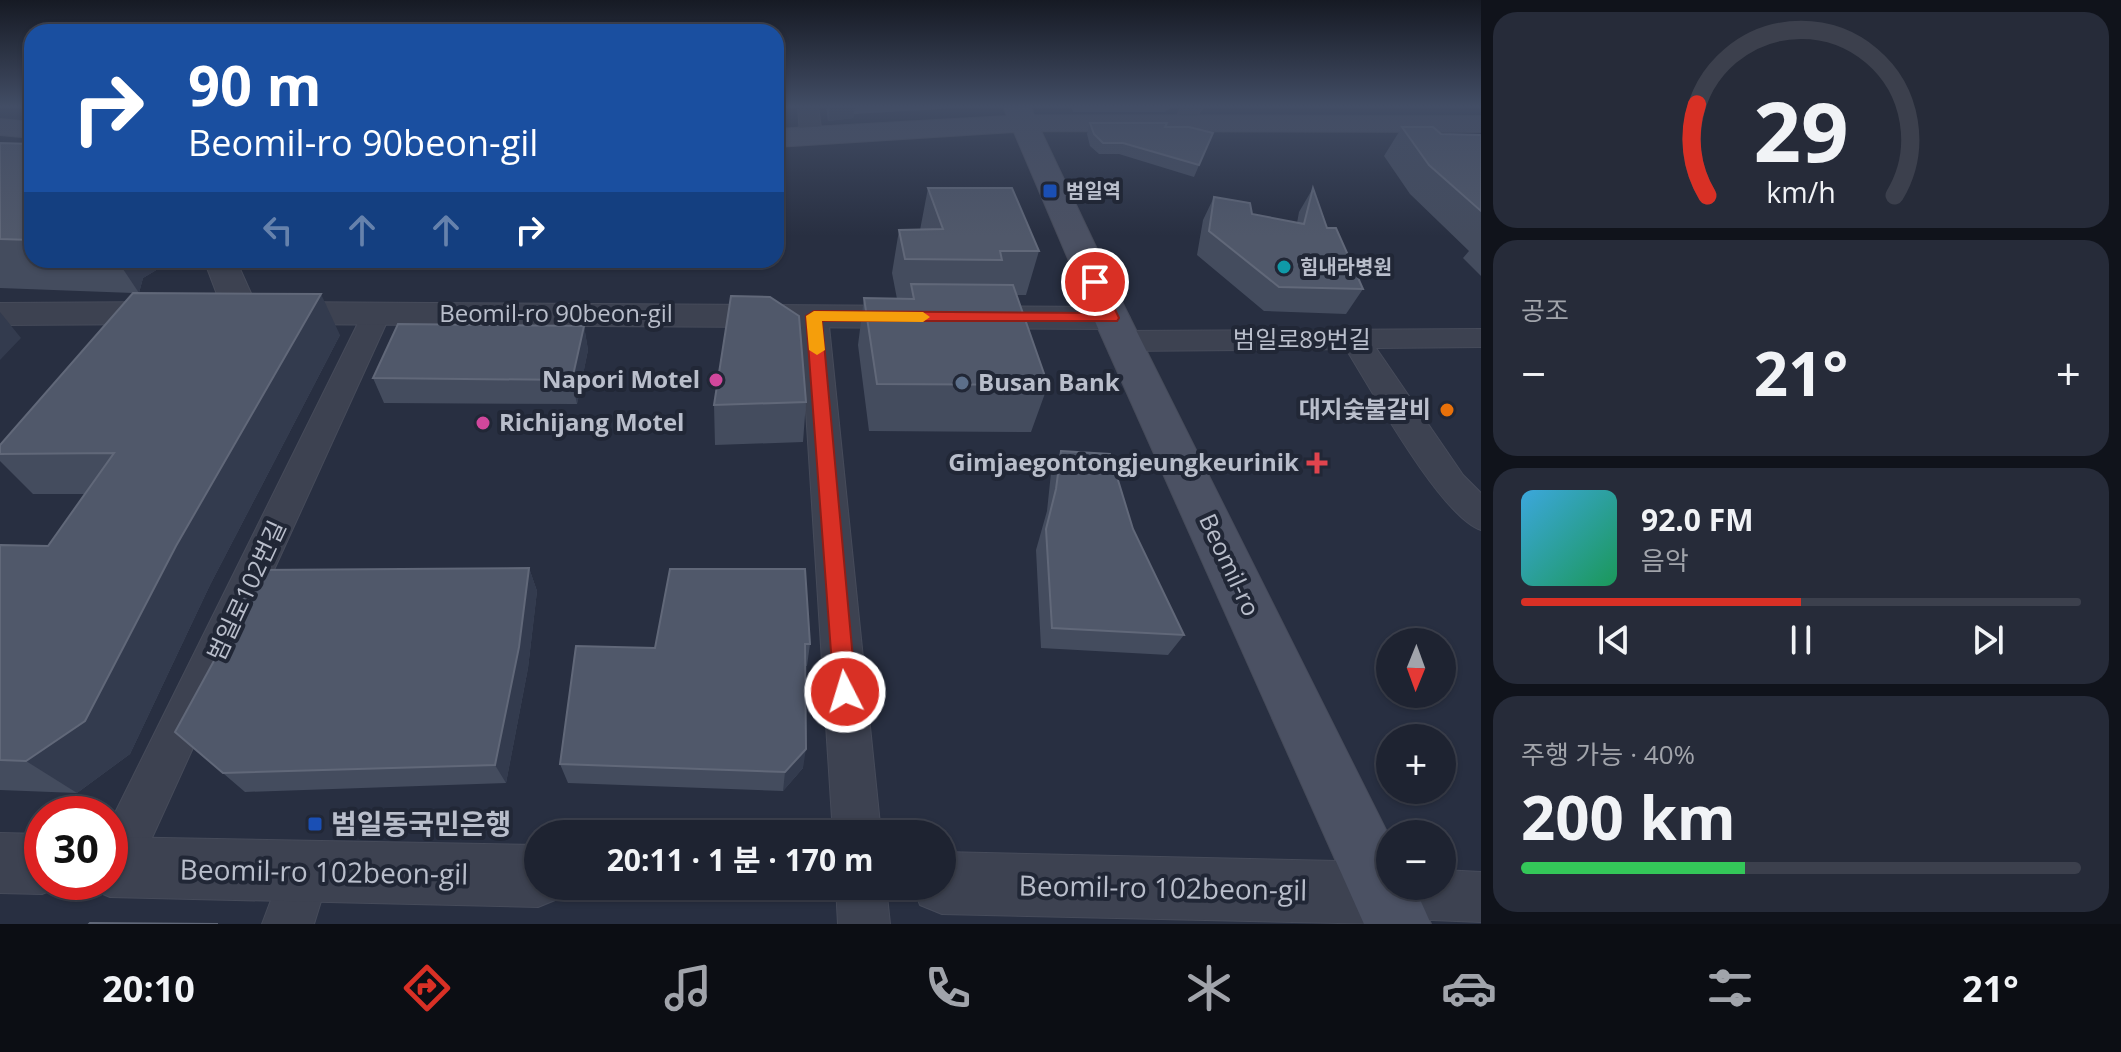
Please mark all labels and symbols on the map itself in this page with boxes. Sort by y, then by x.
place label: 범일역 [1066,177,1121,204]
marker: 범일역 [1041,182,1059,200]
pin [1061,248,1129,316]
place label: 힘내라병원 [1300,253,1392,280]
marker: 힘내라병원 [1275,258,1293,276]
street label: Beomil-ro 90beon-gil [439,296,673,329]
street label: 범일로89번길 [1233,322,1371,355]
place label: Napori Motel [542,362,700,395]
place label: Busan Bank [978,365,1120,398]
marker: Napori Motel [707,371,725,389]
marker: Busan Bank [953,374,971,392]
place label: 대지숯불갈비 [1299,392,1431,425]
marker: 대지숯불갈비 [1438,401,1456,419]
place label: Richijang Motel [499,405,684,438]
marker: Richijang Motel [474,414,492,432]
place label: Gimjaegontongjeungkeurinik [948,445,1299,478]
marker: Gimjaegontongjeungkeurinik [1306,452,1328,474]
street label: Beomil-ro [1192,508,1269,621]
street label: 범일로102번길 [199,515,293,666]
north arrow [1376,628,1456,708]
position arrow [803,650,887,734]
speed limit sign: 30 [24,796,128,900]
place label: 범일동국민은행 [331,804,511,842]
marker: 범일동국민은행 [306,815,324,833]
street label: Beomil-ro 102beon-gil [179,849,469,893]
street label: Beomil-ro 102beon-gil [1018,865,1308,909]

